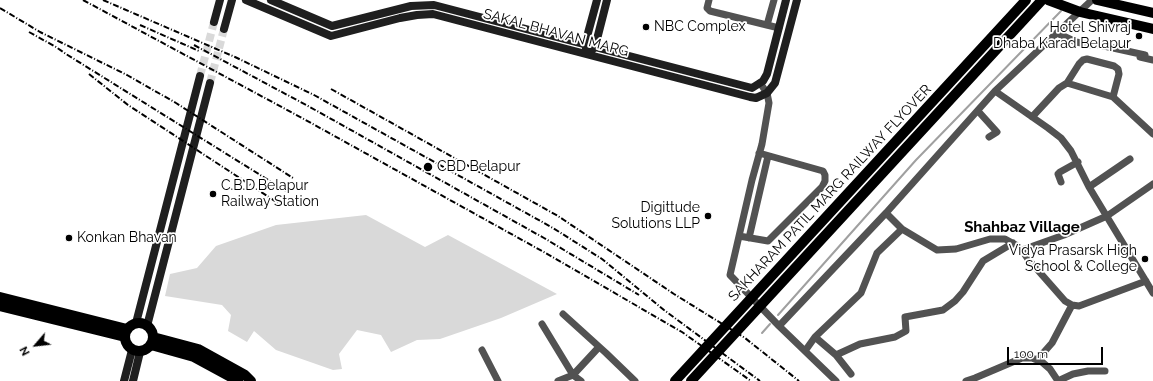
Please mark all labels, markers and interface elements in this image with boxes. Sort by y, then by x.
street label: SAKAL BHAVAN MARG [482,6,630,60]
place label: NBC Complex [654,19,746,35]
place label: Hotel Shivraj Dhaba Karad Belapur [993,20,1131,52]
marker: NBC Complex [641,22,651,32]
marker: Hotel Shivraj Dhaba Karad Belapur [1134,31,1144,41]
street label: SAKHARAM PATIL MARG RAILWAY FLYOVER [725,81,935,305]
place label: CBD Belapur [437,159,520,175]
marker: CBD Belapur [422,161,434,173]
place label: C.B.D.Belapur Railway Station [221,178,319,210]
marker: C.B.D.Belapur Railway Station [208,189,218,199]
place label: Digittude Solutions LLP [611,200,700,232]
marker: Digittude Solutions LLP [703,211,713,221]
district label: Shahbaz Village [964,218,1080,236]
place label: Konkan Bhavan [77,230,177,246]
marker: Konkan Bhavan [64,233,74,243]
place label: Vidya Prasarsk High School & College [1009,243,1137,276]
marker: Vidya Prasarsk High School & College [1140,254,1150,264]
north arrow [16,325,56,365]
scale bar [1009,339,1105,365]
text: N [17,344,33,358]
text: 100 m [1014,347,1048,361]

